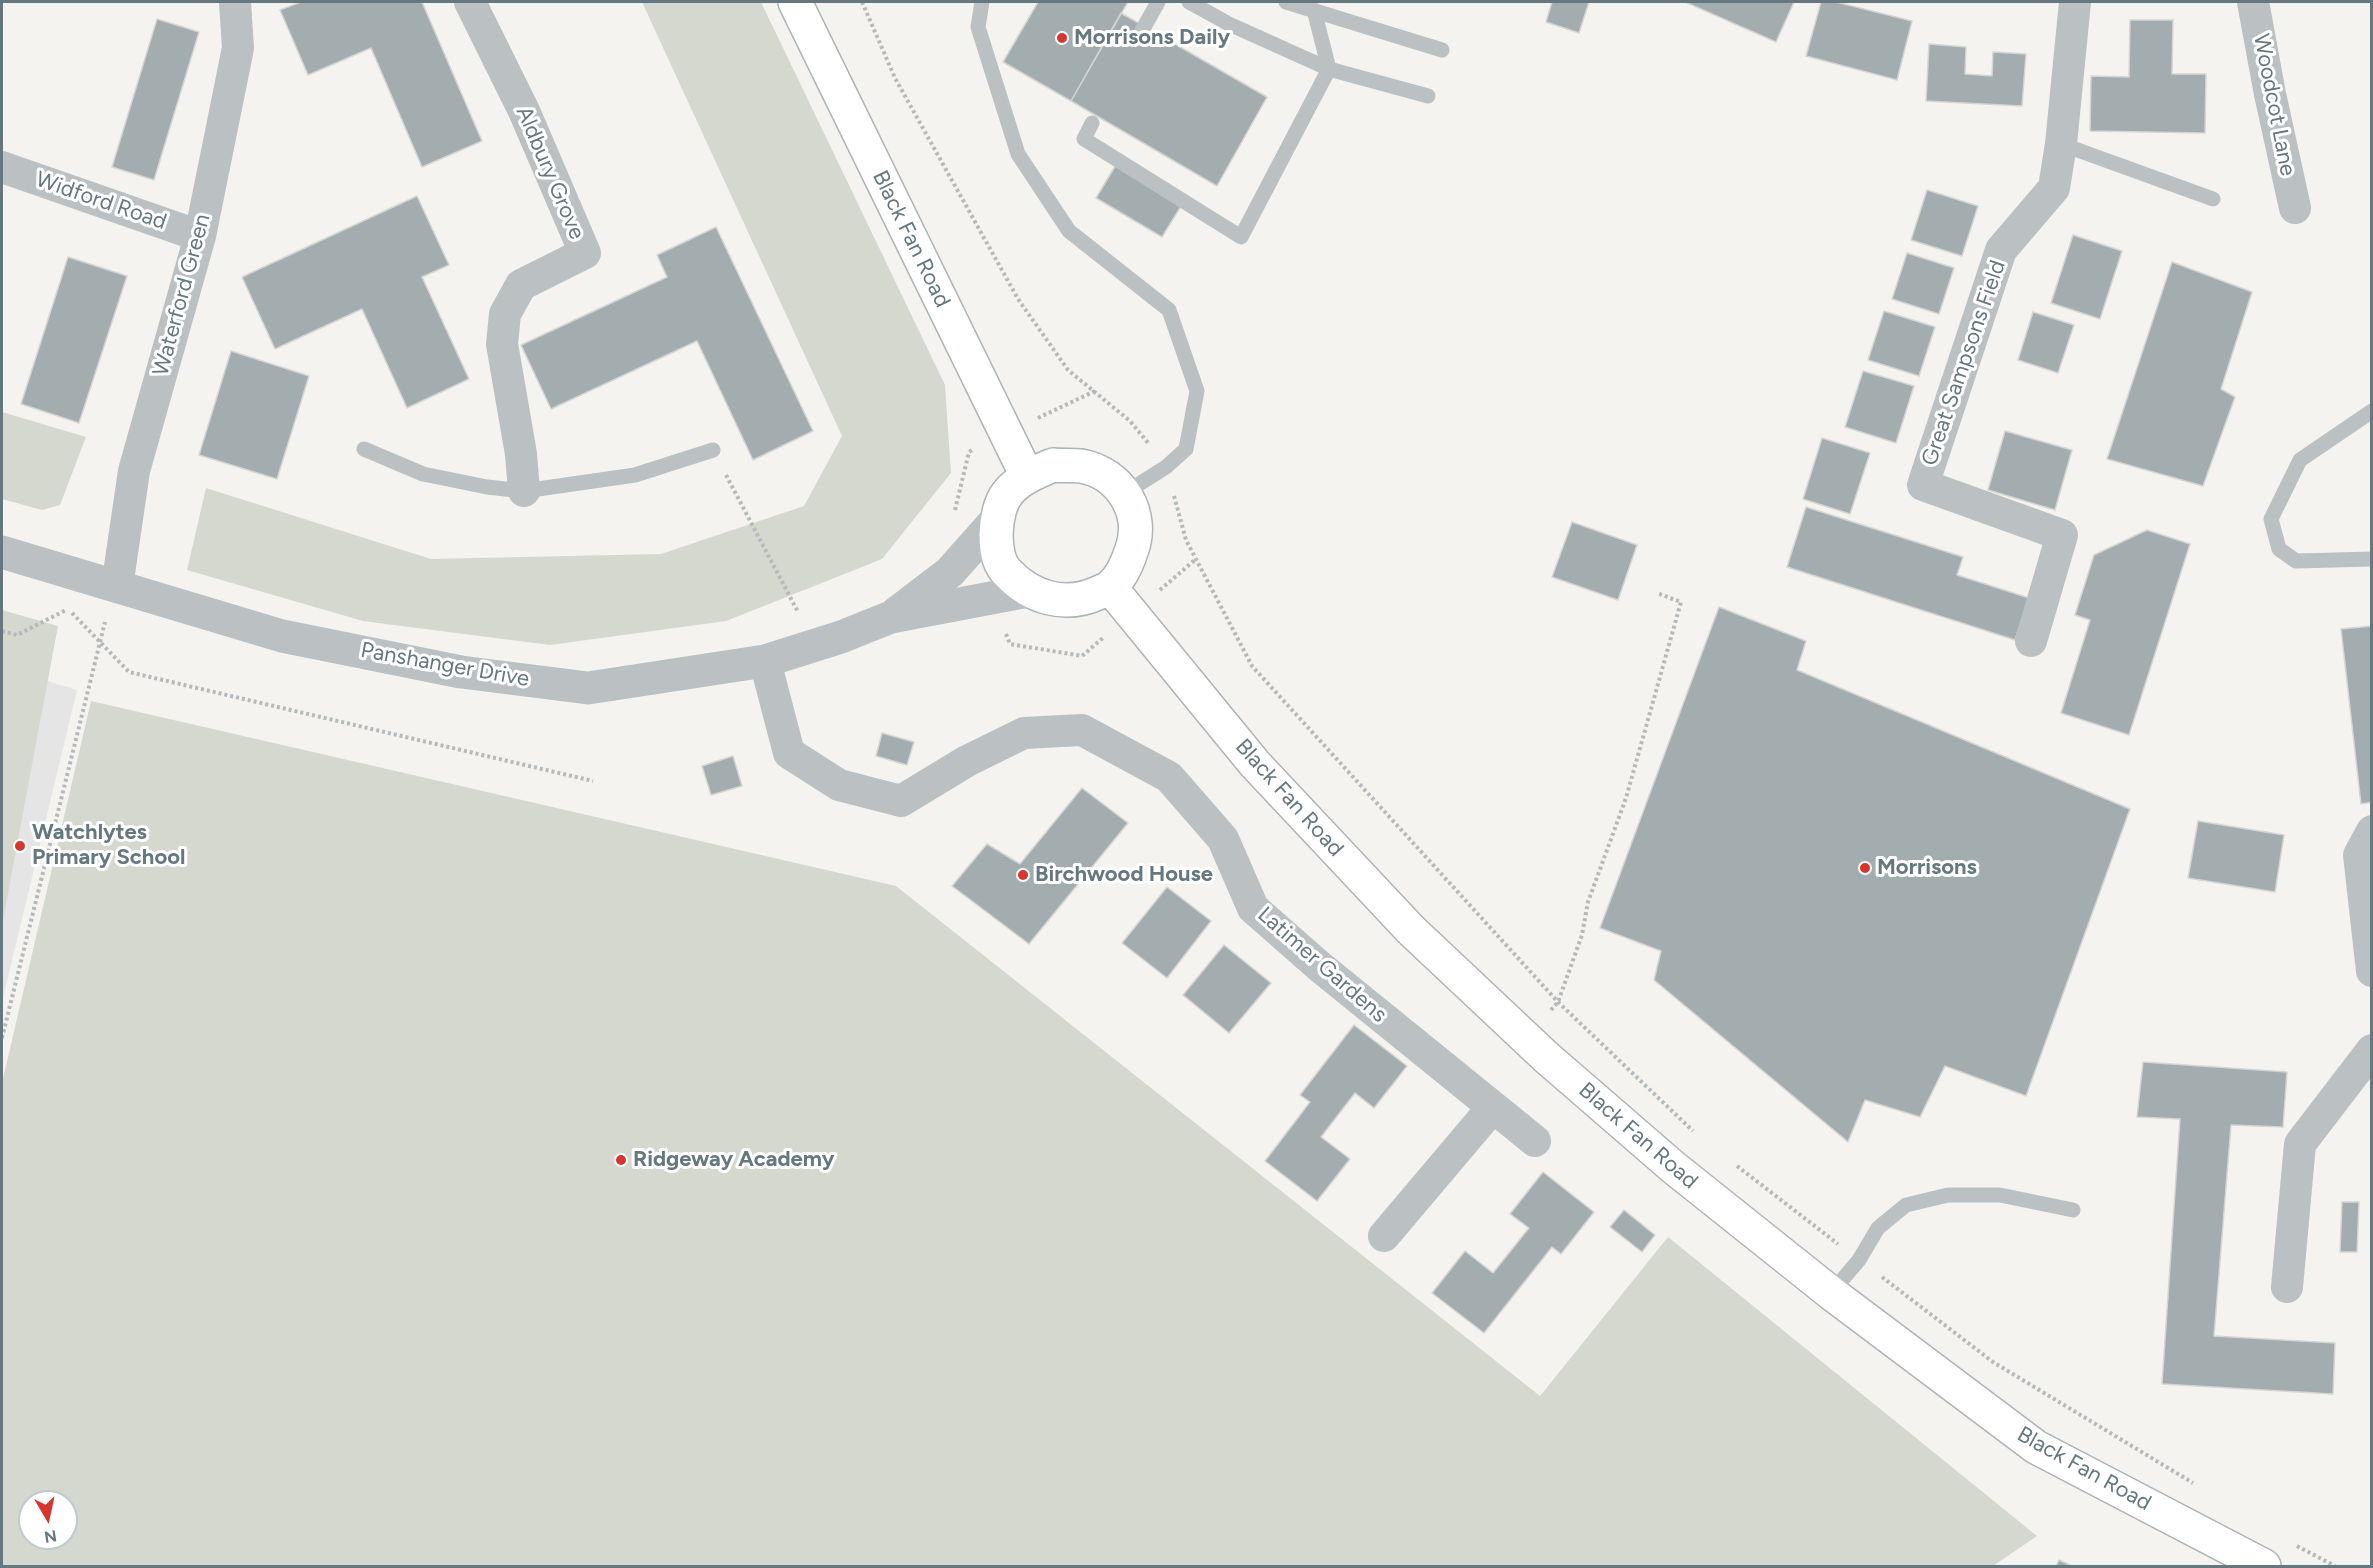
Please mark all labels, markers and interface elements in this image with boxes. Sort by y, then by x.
place label: Morrisons Daily [1074,25,1230,51]
marker: Morrisons Daily [1055,31,1069,45]
street label: Woodcot Lane [2247,32,2301,178]
street label: Aldbury Grove [510,102,590,244]
street label: Widford Road [32,166,170,236]
street label: Black Fan Road [866,166,956,312]
street label: Waterford Green [148,211,216,379]
street label: Great Sampsons Field [1916,257,2012,469]
street label: Panshanger Drive [359,637,531,693]
street label: Black Fan Road [1229,734,1349,862]
place label: Watchlytes Primary School [32,820,185,872]
marker: Watchlytes Primary School [13,839,27,853]
place label: Morrisons [1877,855,1977,881]
marker: Morrisons [1858,861,1872,875]
place label: Birchwood House [1035,862,1213,888]
marker: Birchwood House [1016,868,1030,882]
street label: Latimer Gardens [1252,902,1392,1028]
street label: Black Fan Road [1573,1077,1703,1195]
place label: Ridgeway Academy [633,1147,834,1173]
marker: Ridgeway Academy [614,1153,628,1167]
street label: Black Fan Road [2012,1421,2156,1517]
north arrow [18,1490,78,1550]
text: N [43,1526,58,1547]

